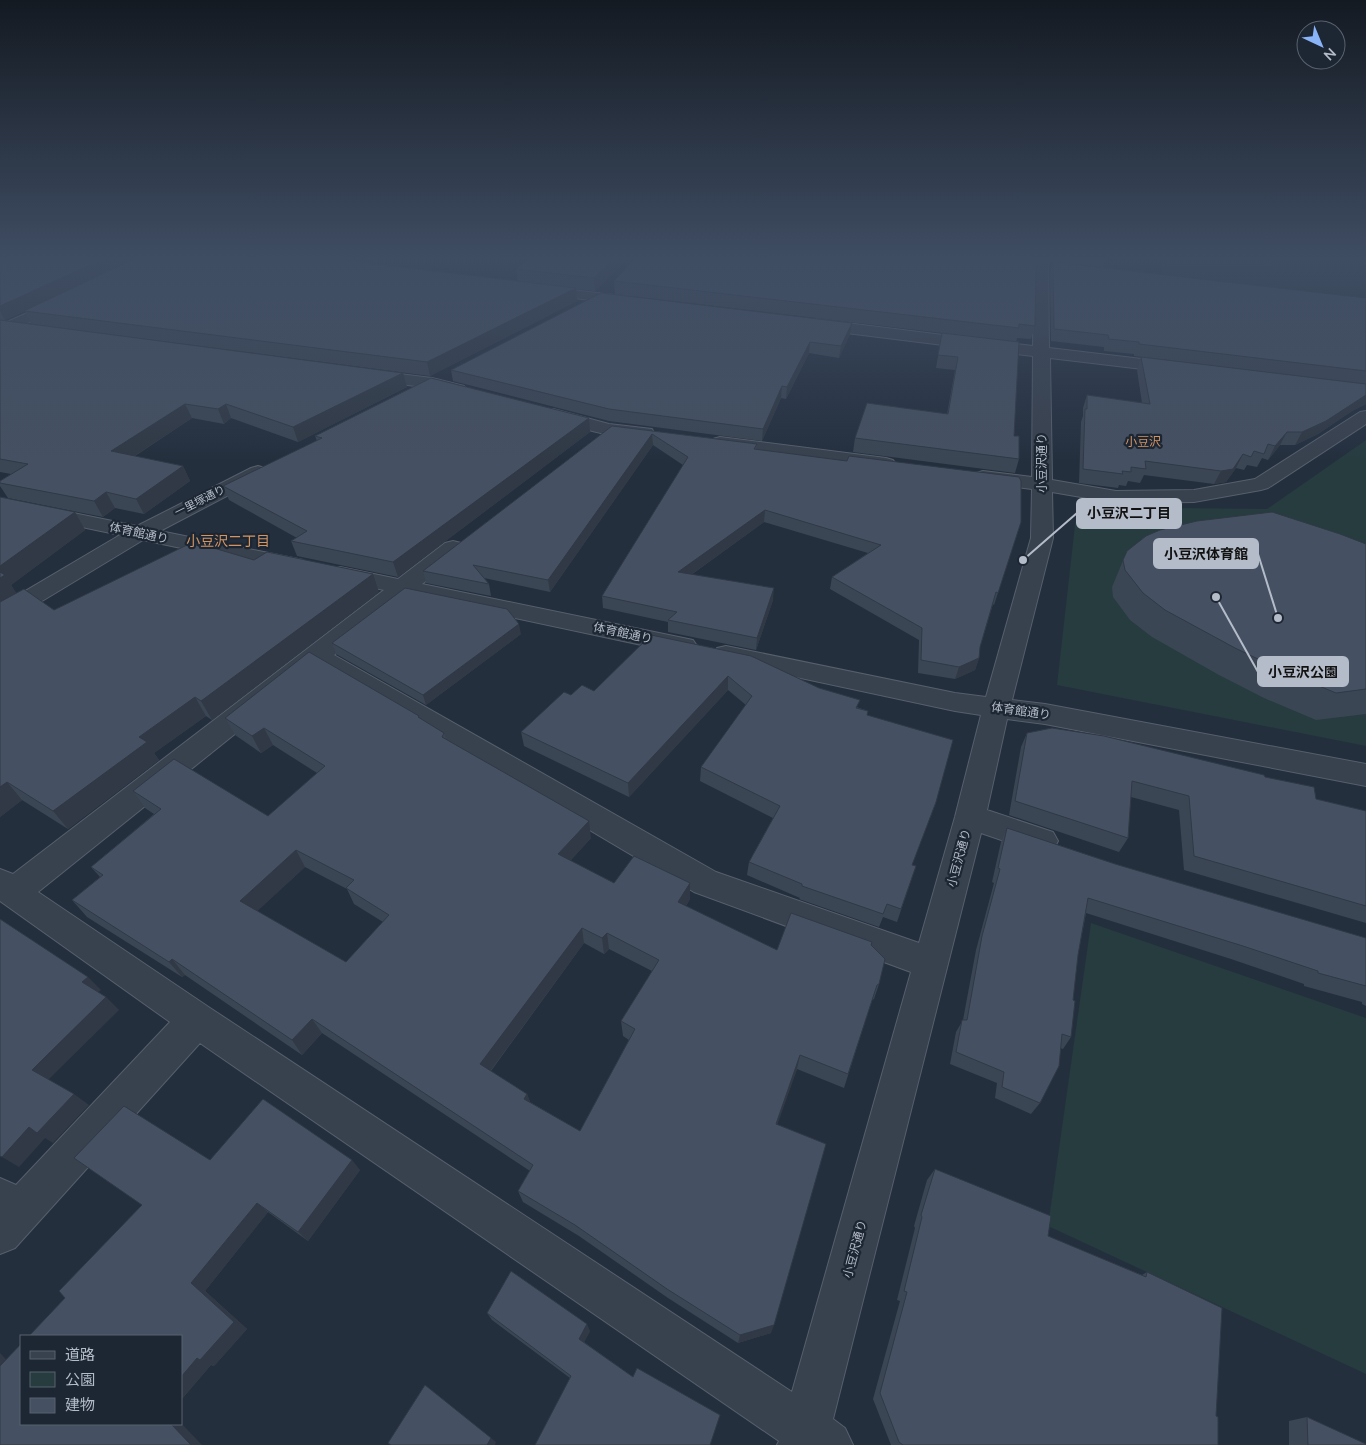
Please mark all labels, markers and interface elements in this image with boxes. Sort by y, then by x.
north arrow [1296,20,1346,70]
text: N [1319,44,1340,64]
street label: 小豆沢通り [1034,433,1050,493]
district label: 小豆沢 [1125,434,1161,450]
street label: 一里塚通り [172,482,228,520]
callout: 小豆沢二丁目 [1077,499,1181,528]
text: 小豆沢二丁目 [1087,504,1171,523]
street label: 体育館通り [108,519,170,547]
district label: 小豆沢二丁目 [186,532,270,551]
callout: 小豆沢体育館 [1154,539,1258,568]
text: 小豆沢体育館 [1164,545,1248,564]
street label: 体育館通り [592,619,654,647]
callout: 小豆沢公園 [1258,657,1348,686]
text: 小豆沢公園 [1268,663,1338,682]
street label: 体育館通り [990,699,1052,723]
street label: 小豆沢通り [944,827,974,889]
street label: 小豆沢通り [840,1218,870,1280]
legend [20,1335,182,1425]
text: 道路 [65,1345,95,1365]
text: 公園 [65,1370,95,1390]
text: 建物 [65,1395,95,1415]

